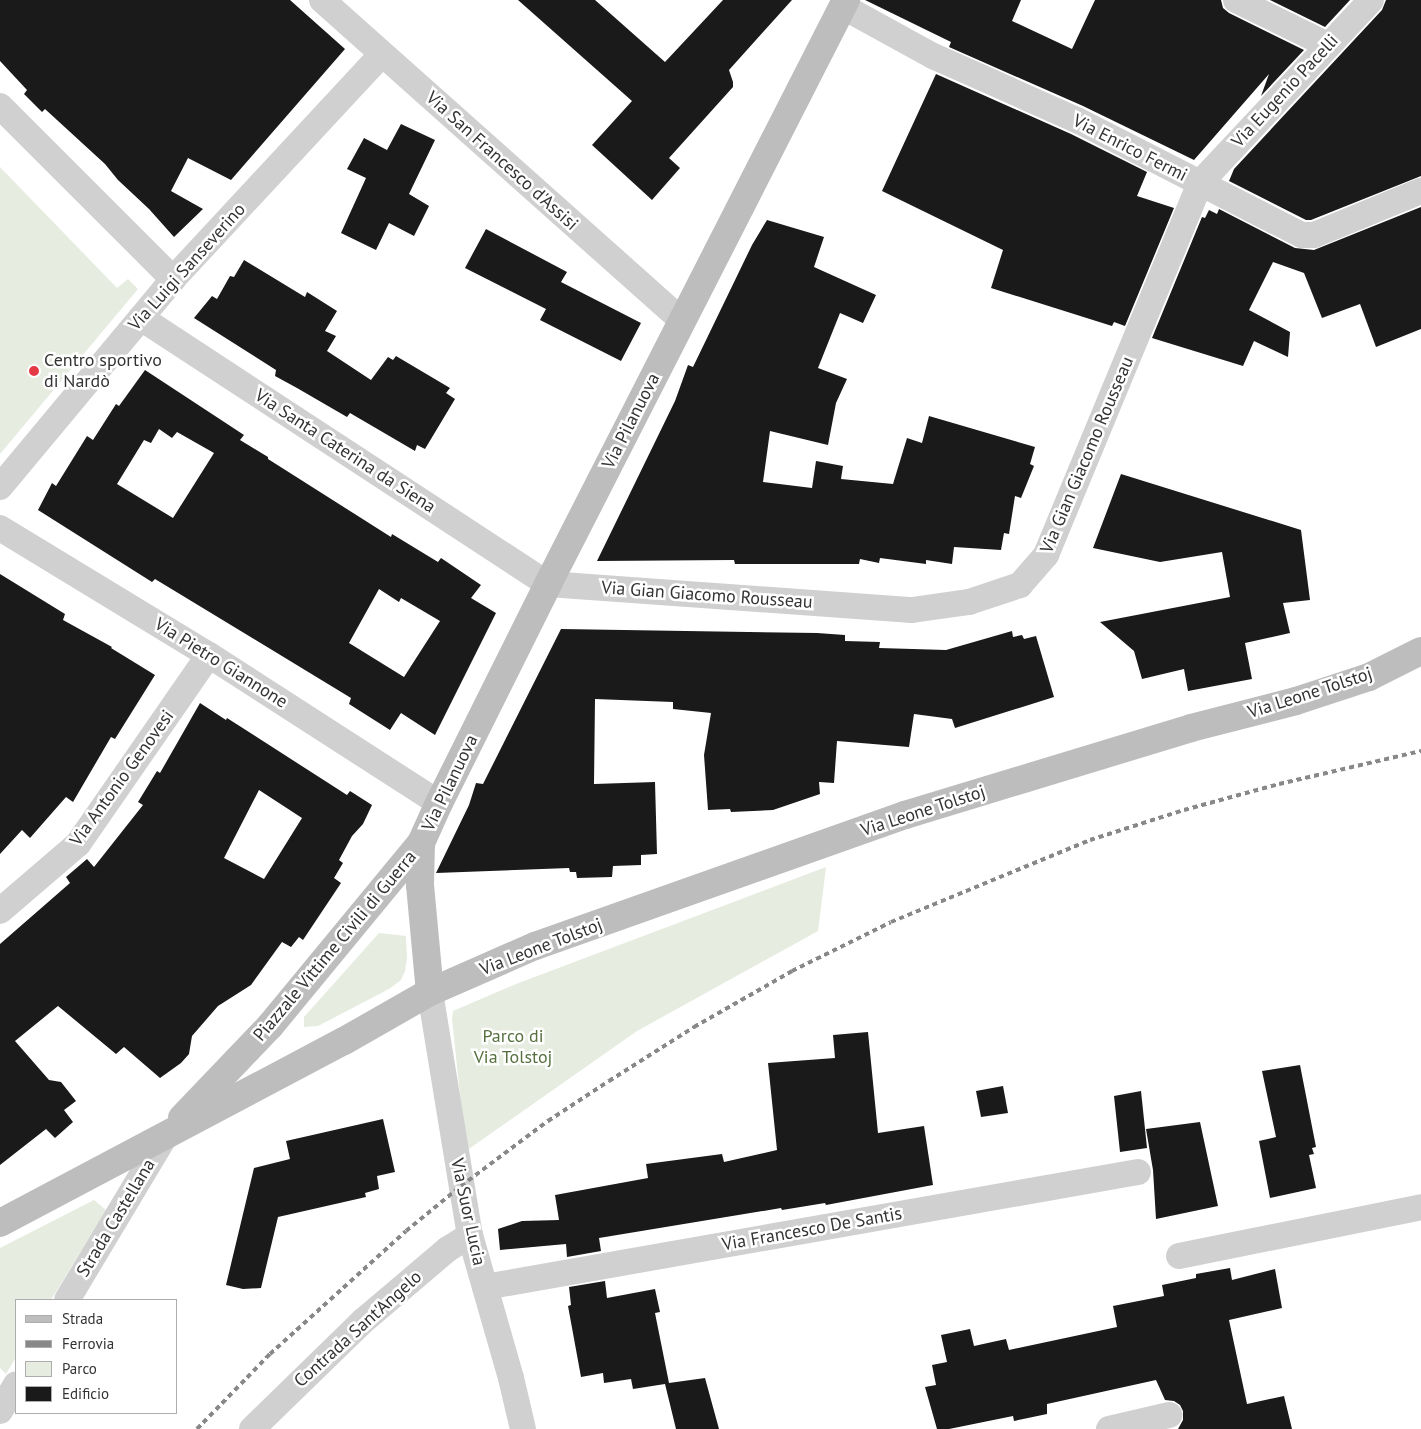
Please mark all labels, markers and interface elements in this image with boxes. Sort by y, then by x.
street label: Via Eugenio Pacelli [1227,30,1343,152]
street label: Via San Francesco d'Assisi [422,87,582,235]
street label: Via Enrico Fermi [1069,110,1191,186]
street label: Via Luigi Sanseverino [124,199,250,335]
place label: Centro sportivo di Nardò [44,350,162,392]
street label: Via Gian Giacomo Rousseau [1036,353,1138,557]
marker: Centro sportivo di Nardò [28,365,40,377]
street label: Via Pilanuova [598,370,664,472]
street label: Via Santa Caterina da Siena [251,384,439,518]
street label: Via Gian Giacomo Rousseau [601,577,813,613]
street label: Via Pietro Giannone [151,613,291,713]
street label: Via Leone Tolstoj [1245,663,1375,723]
street label: Via Antonio Genovesi [65,706,179,850]
street label: Via Pilanuova [417,731,483,835]
street label: Via Leone Tolstoj [858,781,988,841]
street label: Piazzale Vittime Civili di Guerra [249,846,421,1046]
street label: Via Leone Tolstoj [476,914,606,980]
park label: Parco di Via Tolstoj [473,1026,553,1068]
street label: Strada Castellana [72,1155,160,1281]
street label: Via Suor Lucia [446,1156,490,1268]
street label: Via Francesco De Santis [720,1203,904,1255]
street label: Contrada Sant'Angelo [290,1266,426,1392]
legend [15,1299,178,1414]
text: Strada [62,1309,103,1328]
text: Ferrovia [62,1334,114,1353]
text: Parco [62,1359,97,1378]
text: Edificio [62,1384,109,1403]

